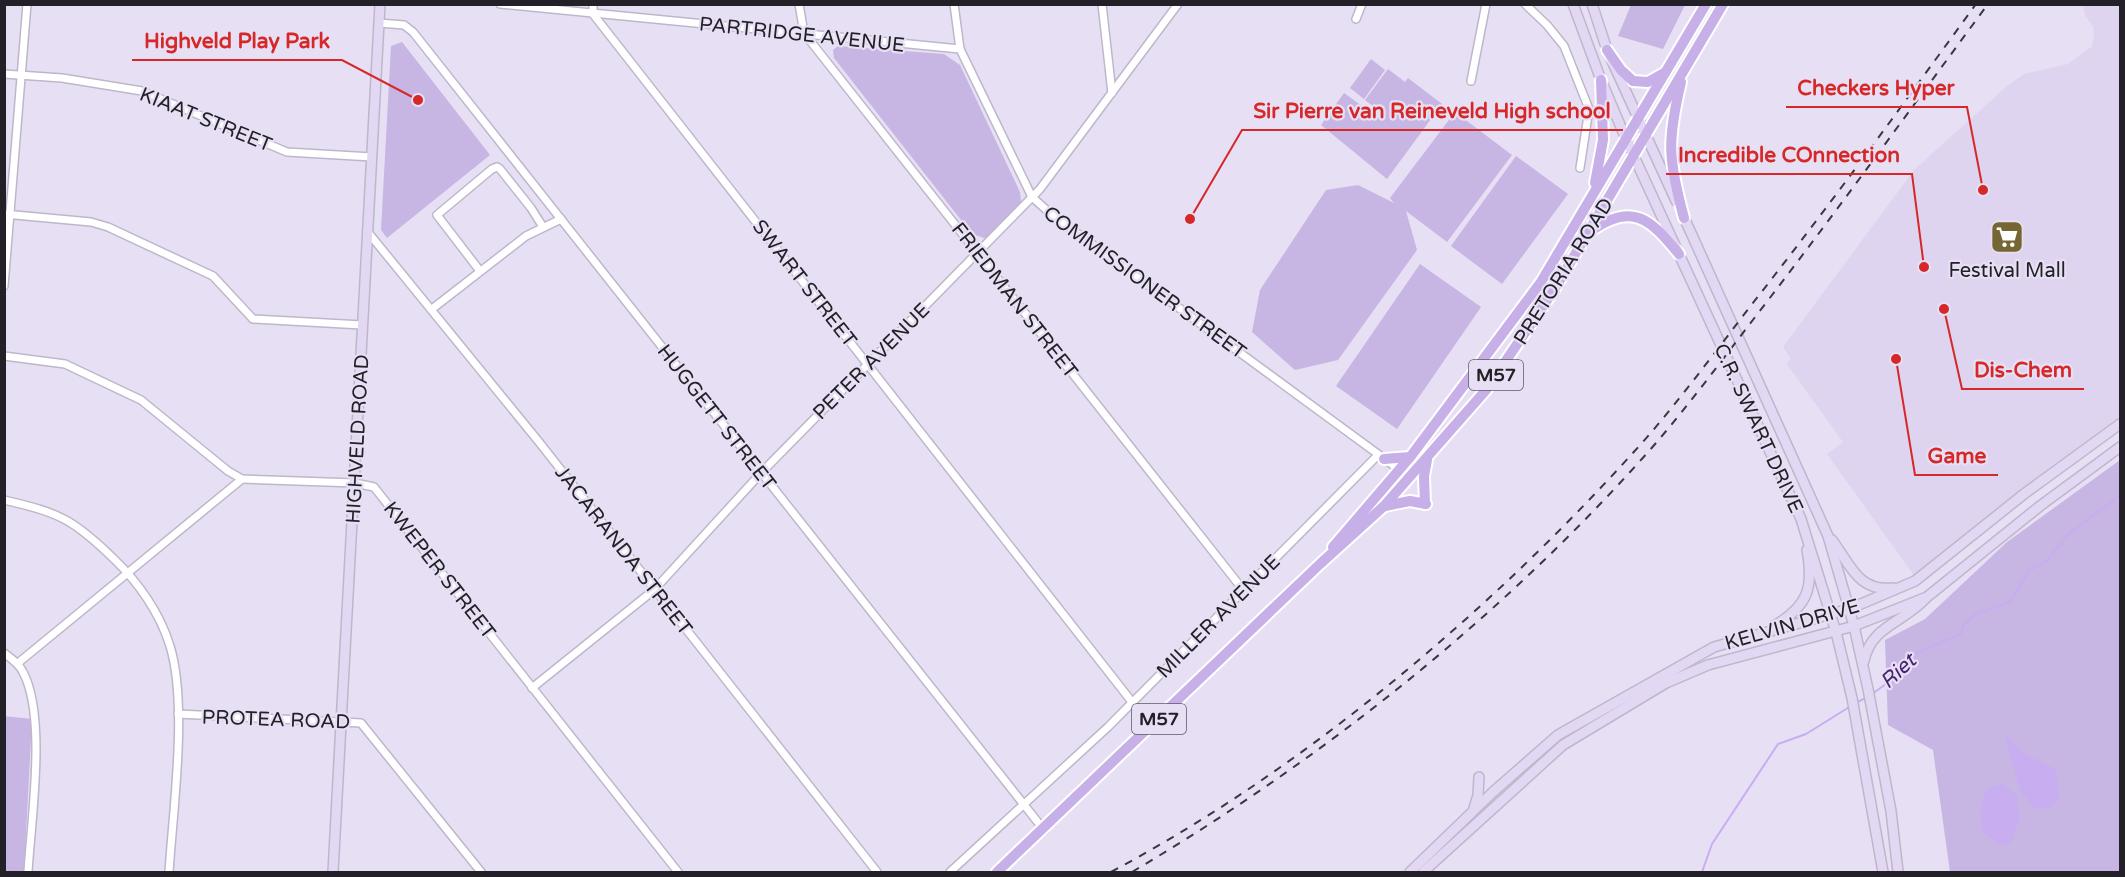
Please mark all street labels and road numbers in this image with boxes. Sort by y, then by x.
street label: PARTRIDGE AVENUE [698,12,906,58]
street label: KIAAT STREET [136,83,275,157]
street label: PRETORIA ROAD [1509,194,1619,349]
street label: COMMISSIONER STREET [1038,201,1250,364]
street label: SWART STREET [747,215,861,352]
street label: FRIEDMAN STREET [946,218,1082,383]
street label: PETER AVENUE [808,298,935,425]
street label: HUGGETT STREET [652,340,781,495]
street label: C.R. SWART DRIVE [1708,340,1808,517]
street label: HIGHVELD ROAD [342,354,374,524]
road number: M57 [1469,360,1523,390]
street label: JACARANDA STREET [550,461,697,640]
street label: KWEPER STREET [378,497,500,644]
street label: MILLER AVENUE [1152,550,1286,684]
street label: KELVIN DRIVE [1722,594,1862,656]
road number: M57 [1132,704,1186,734]
street label: PROTEA ROAD [201,705,351,735]

